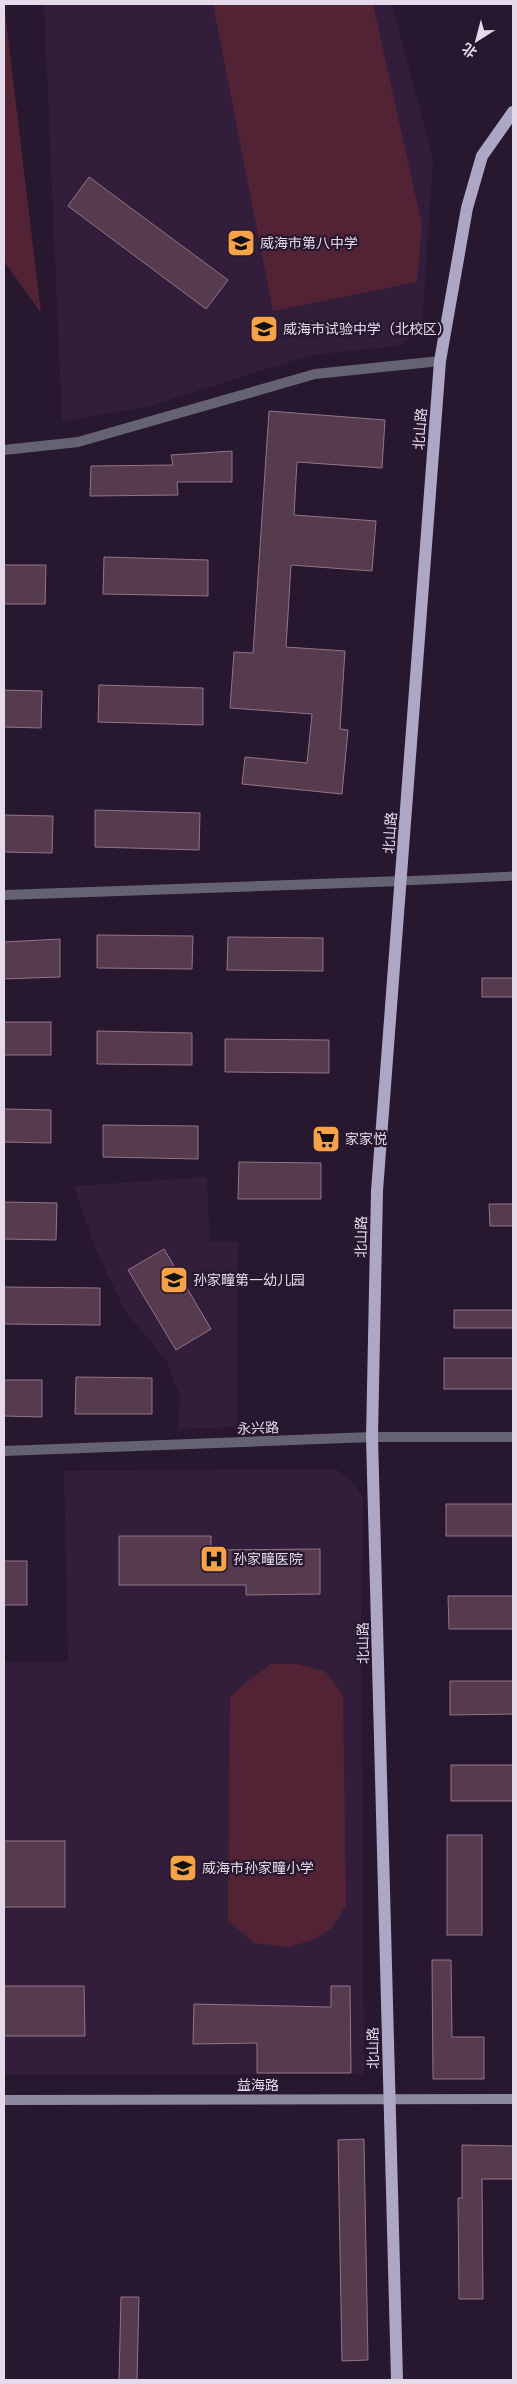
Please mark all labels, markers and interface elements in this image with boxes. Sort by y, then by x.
north arrow [452,15,502,65]
text: 北 [458,39,480,62]
school or university icon: 威海市第八中学 [226,228,256,258]
place label: 威海市第八中学 [260,234,358,252]
school or university icon: 威海市试验中学（北校区） [249,314,279,344]
place label: 威海市试验中学（北校区） [283,320,451,338]
street label: 北山路 [410,407,430,451]
street label: 北山路 [380,811,400,855]
supermarket icon: 家家悦 [311,1124,341,1154]
place label: 家家悦 [345,1130,387,1148]
street label: 北山路 [352,1216,370,1258]
school or university icon: 孙家疃第一幼儿园 [159,1265,189,1295]
place label: 孙家疃第一幼儿园 [193,1271,305,1289]
street label: 永兴路 [237,1418,279,1438]
hospital icon: 孙家疃医院 [199,1544,229,1574]
place label: 孙家疃医院 [233,1550,303,1568]
street label: 北山路 [354,1622,372,1664]
school or university icon: 威海市孙家疃小学 [168,1853,198,1883]
place label: 威海市孙家疃小学 [202,1859,314,1877]
street label: 北山路 [364,2027,382,2069]
street label: 益海路 [237,2076,279,2094]

